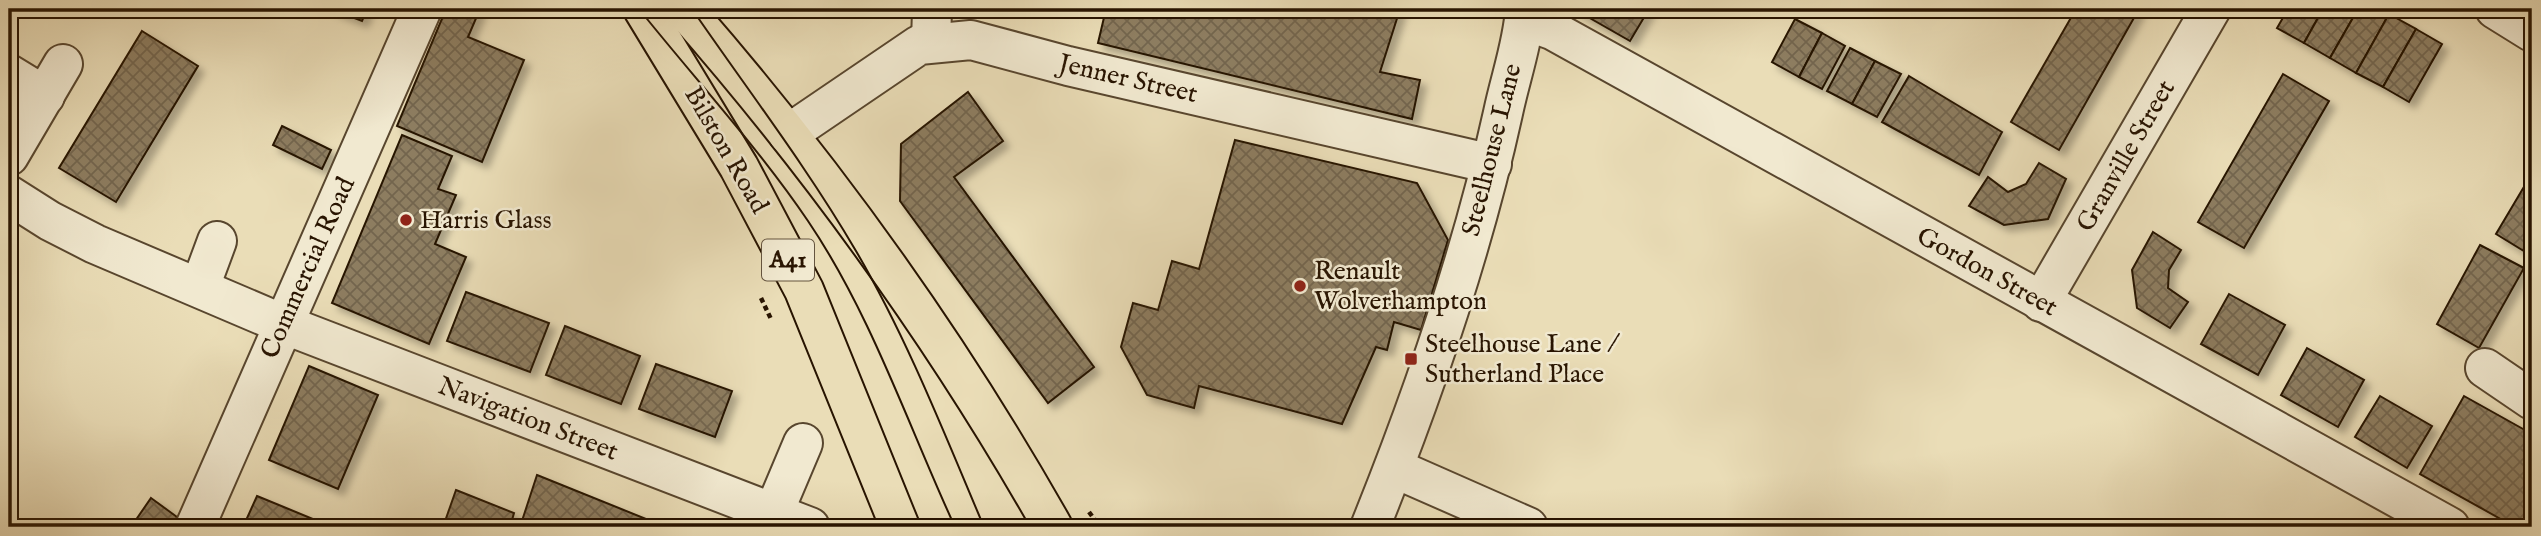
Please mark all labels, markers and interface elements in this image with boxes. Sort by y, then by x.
street label: Jenner Street [1052,46,1201,111]
street label: Steelhouse Lane [1455,60,1529,240]
street label: Granville Street [2069,74,2183,238]
street label: Bilston Road [676,80,776,220]
street label: Commercial Road [253,172,363,364]
place label: Harris Glass [420,204,552,237]
marker: Harris Glass [398,212,414,228]
street label: Gordon Street [1911,220,2063,324]
road number: A41 [762,240,814,281]
place label: Renault Wolverhampton [1314,255,1487,318]
marker: Renault Wolverhampton [1292,278,1308,294]
place label: Steelhouse Lane / Sutherland Place [1425,328,1620,391]
marker: Steelhouse Lane / Sutherland Place [1403,351,1419,367]
street label: Navigation Street [433,369,623,469]

